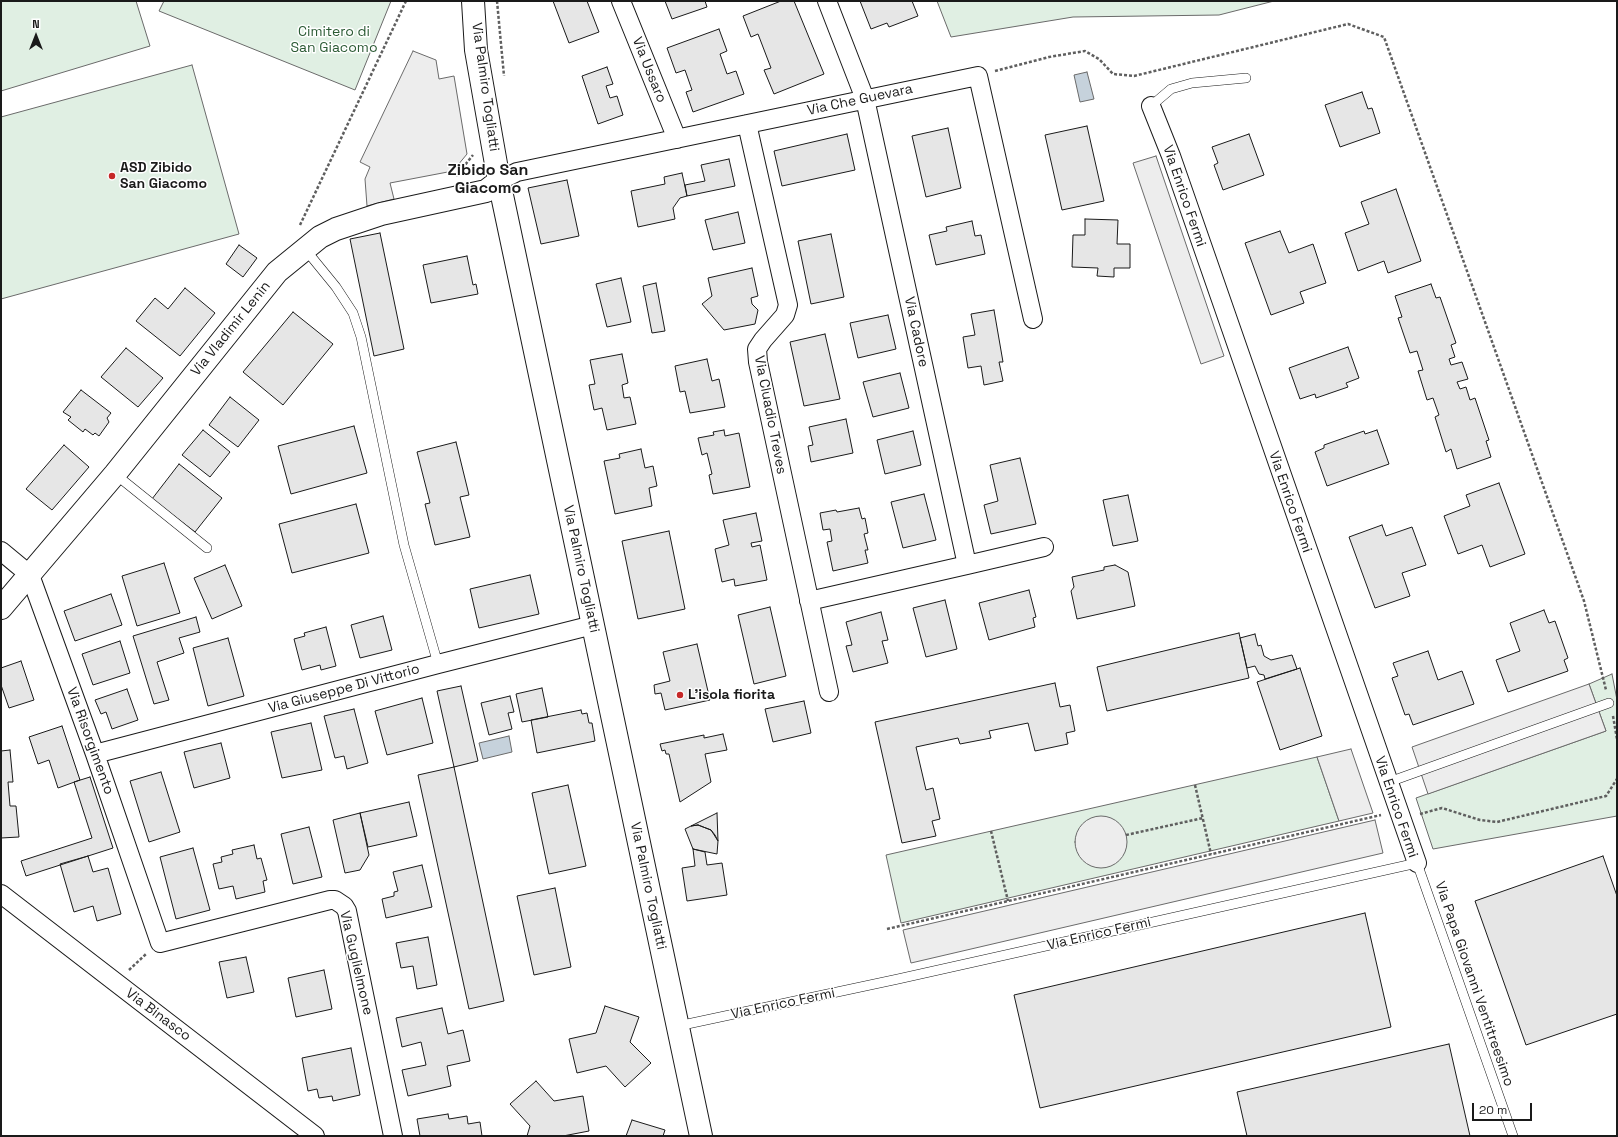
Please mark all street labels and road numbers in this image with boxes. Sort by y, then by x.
street label: Via Palmiro Togliatti [468,21,502,153]
street label: Via Ussaro [628,35,670,105]
street label: Via Che Guevara [806,81,914,119]
street label: Via Enrico Fermi [1159,143,1209,249]
street label: Via Vladimir Lenin [188,278,274,380]
street label: Via Cadore [900,295,932,369]
street label: Via Cluadio Treves [750,354,790,476]
street label: Via Enrico Fermi [1265,449,1315,555]
street label: Via Palmiro Togliatti [559,504,603,634]
street label: Via Giuseppe Di Vittorio [267,661,421,717]
street label: Via Risorgimento [63,685,117,797]
street label: Via Enrico Fermi [1371,754,1421,860]
street label: Via Palmiro Togliatti [626,821,670,951]
street label: Via Papa Giovanni Ventitreesimo [1431,879,1517,1089]
street label: Via Guglielmone [336,909,376,1017]
street label: Via Enrico Fermi [1045,914,1153,954]
street label: Via Binasco [122,985,194,1045]
street label: Via Enrico Fermi [729,985,837,1023]

